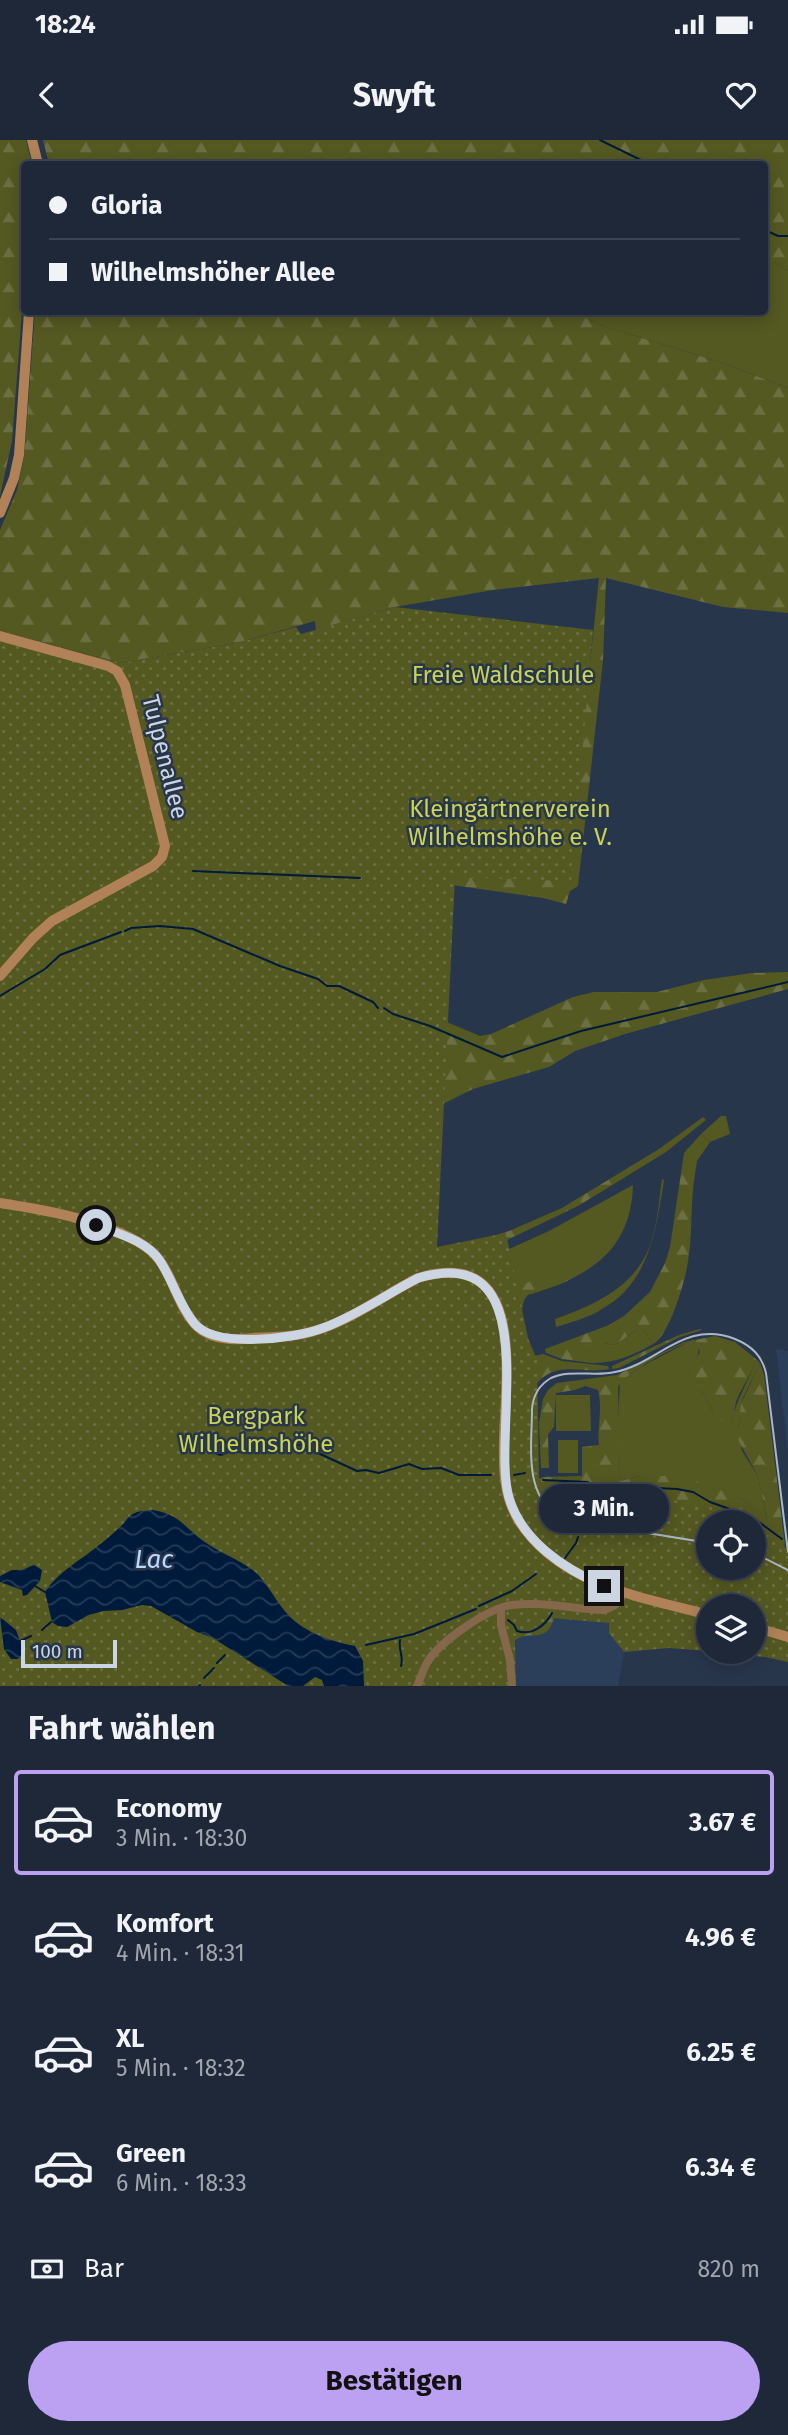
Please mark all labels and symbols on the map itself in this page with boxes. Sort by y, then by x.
park label: Freie Waldschule [412,661,594,689]
street label: Tulpenallee [136,692,194,822]
park label: Kleingärtnerverein Wilhelmshöhe e. V. [408,795,612,851]
route start [80,1209,112,1241]
park label: Bergpark Wilhelmshöhe [179,1402,333,1458]
callout: 3 Min. [539,1484,669,1534]
water label: Lac [134,1544,174,1575]
route end [588,1570,620,1602]
scale bar [21,1637,117,1669]

